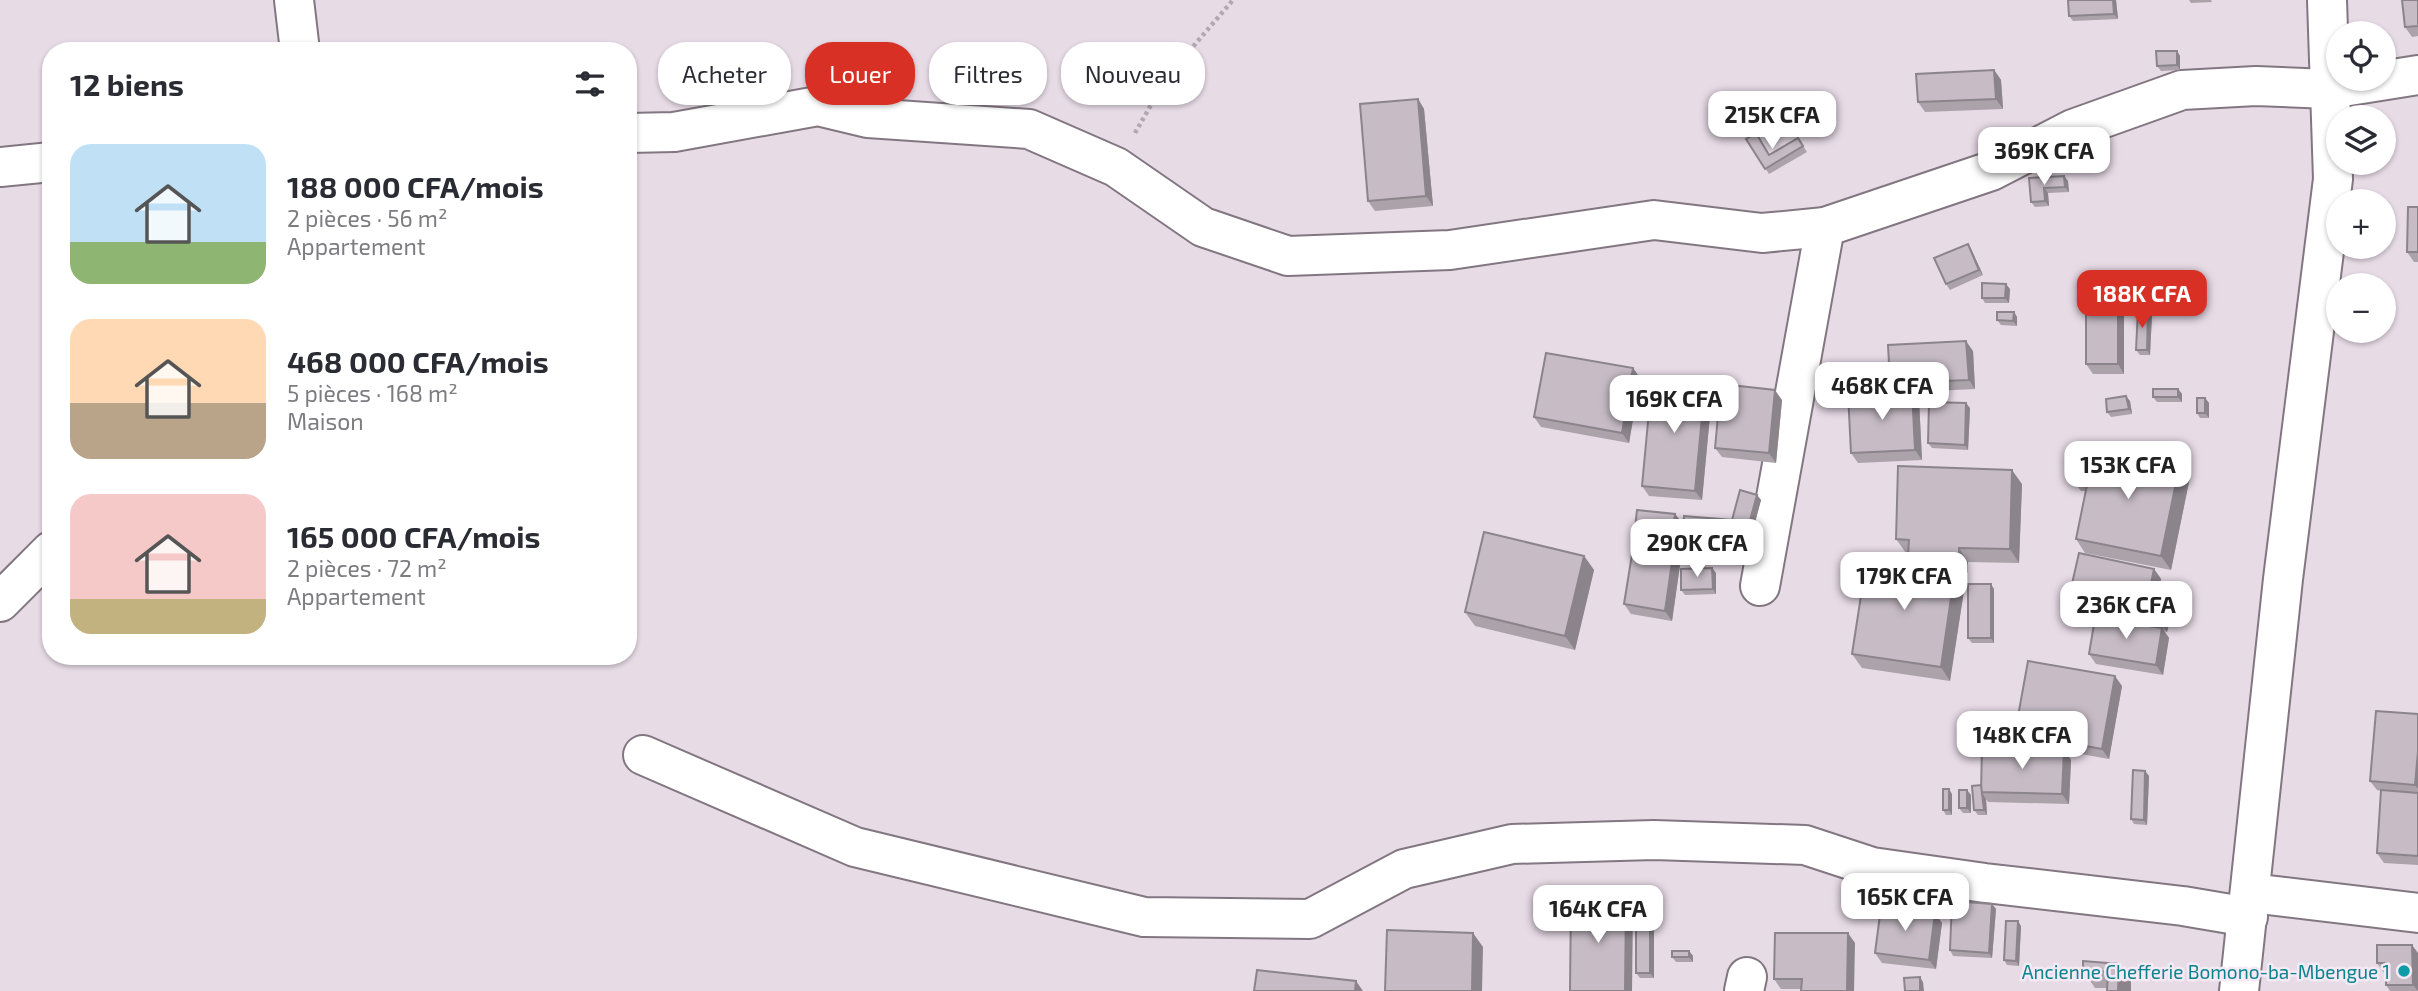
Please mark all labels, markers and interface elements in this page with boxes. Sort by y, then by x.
map controls [2326,21,2396,343]
button: locate [2326,21,2396,91]
chip: Acheter [658,42,791,105]
chip: Louer [805,42,915,105]
chip: Filtres [929,42,1047,105]
chip: Nouveau [1061,42,1205,105]
icon: filters [571,65,609,103]
text: 12 biens [70,66,184,102]
pin: 215K CFA [1700,92,1844,151]
text: 215K CFA [1724,100,1820,128]
button: layers [2326,105,2396,175]
pin: 369K CFA [1972,128,2116,187]
text: 369K CFA [1994,136,2094,164]
text: 188 000 CFA/mois [287,168,544,204]
icon: home [126,172,210,256]
button: + [2326,189,2396,259]
text: 2 pièces · 56 m² [287,204,448,232]
text: Appartement [287,232,426,260]
pin: 188K CFA [2070,270,2214,330]
button: − [2326,273,2396,343]
text: 188K CFA [2093,279,2191,307]
text: 468 000 CFA/mois [287,343,549,379]
icon: home [126,347,210,431]
pin: 468K CFA [1810,362,1954,422]
text: 468K CFA [1831,371,1933,399]
pin: 169K CFA [1602,376,1746,435]
text: 5 pièces · 168 m² [287,379,458,407]
text: 169K CFA [1626,384,1722,412]
text: Maison [287,407,364,435]
pin: 153K CFA [2056,442,2200,501]
text: 153K CFA [2080,450,2176,478]
text: 165 000 CFA/mois [287,518,541,554]
pin: 290K CFA [1625,520,1769,579]
icon: home [126,522,210,606]
text: 290K CFA [1646,528,1748,556]
pin: 179K CFA [1832,552,1976,612]
text: 2 pièces · 72 m² [287,554,447,582]
text: 179K CFA [1856,561,1952,589]
text: Appartement [287,582,426,610]
pin: 236K CFA [2054,582,2198,641]
text: 236K CFA [2076,590,2176,618]
pin: 148K CFA [1950,712,2094,771]
text: 148K CFA [1973,720,2071,748]
pin: 165K CFA [1833,874,1977,933]
text: 165K CFA [1857,882,1953,910]
pin: 164K CFA [1526,886,1670,945]
text: 164K CFA [1549,894,1647,922]
place label: Ancienne Chefferie Bomono-ba-Mbengue 1 [2022,960,2390,983]
marker: Ancienne Chefferie Bomono-ba-Mbengue 1 [2396,963,2412,979]

